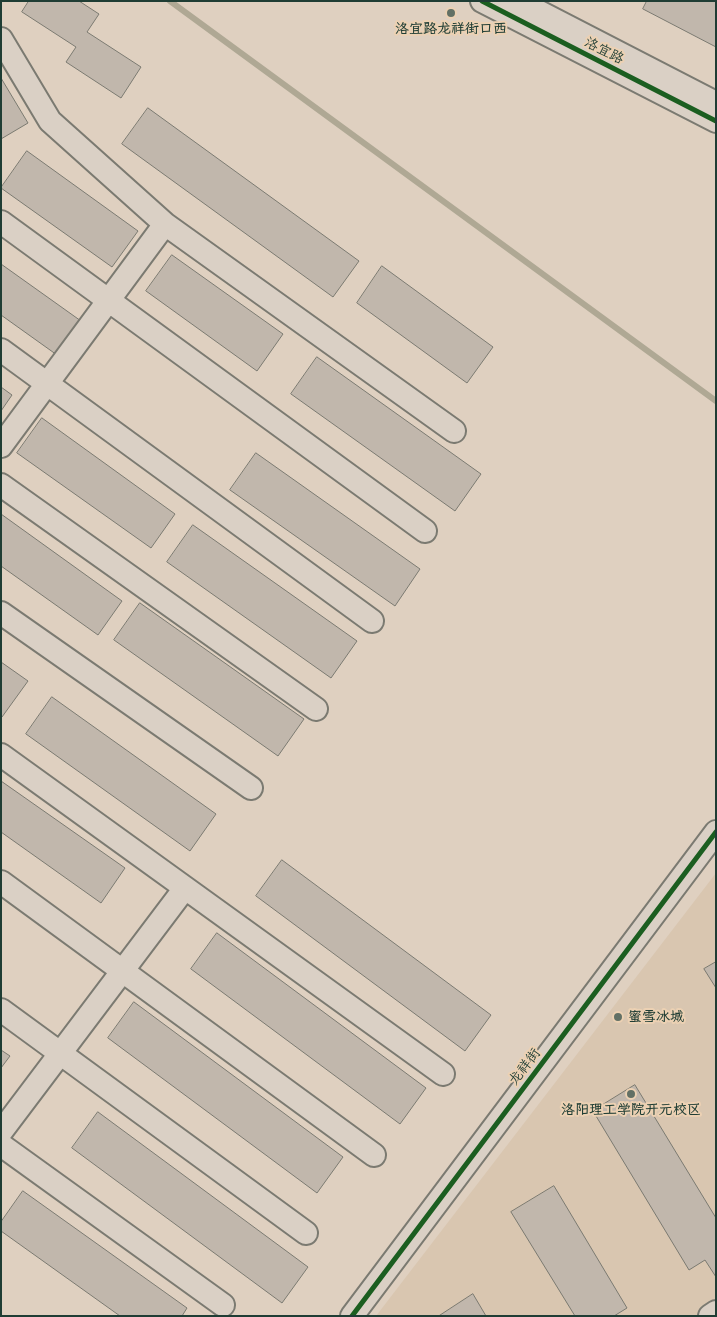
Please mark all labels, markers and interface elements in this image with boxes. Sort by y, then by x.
marker: 洛宜路龙祥街口西 [445,7,457,19]
place label: 洛宜路龙祥街口西 [395,21,507,37]
street label: 洛宜路 [581,34,627,68]
place label: 蜜雪冰城 [628,1009,684,1025]
marker: 蜜雪冰城 [612,1011,624,1023]
street label: 龙祥街 [506,1045,544,1089]
marker: 洛阳理工学院开元校区 [625,1088,637,1100]
place label: 洛阳理工学院开元校区 [561,1102,701,1118]

